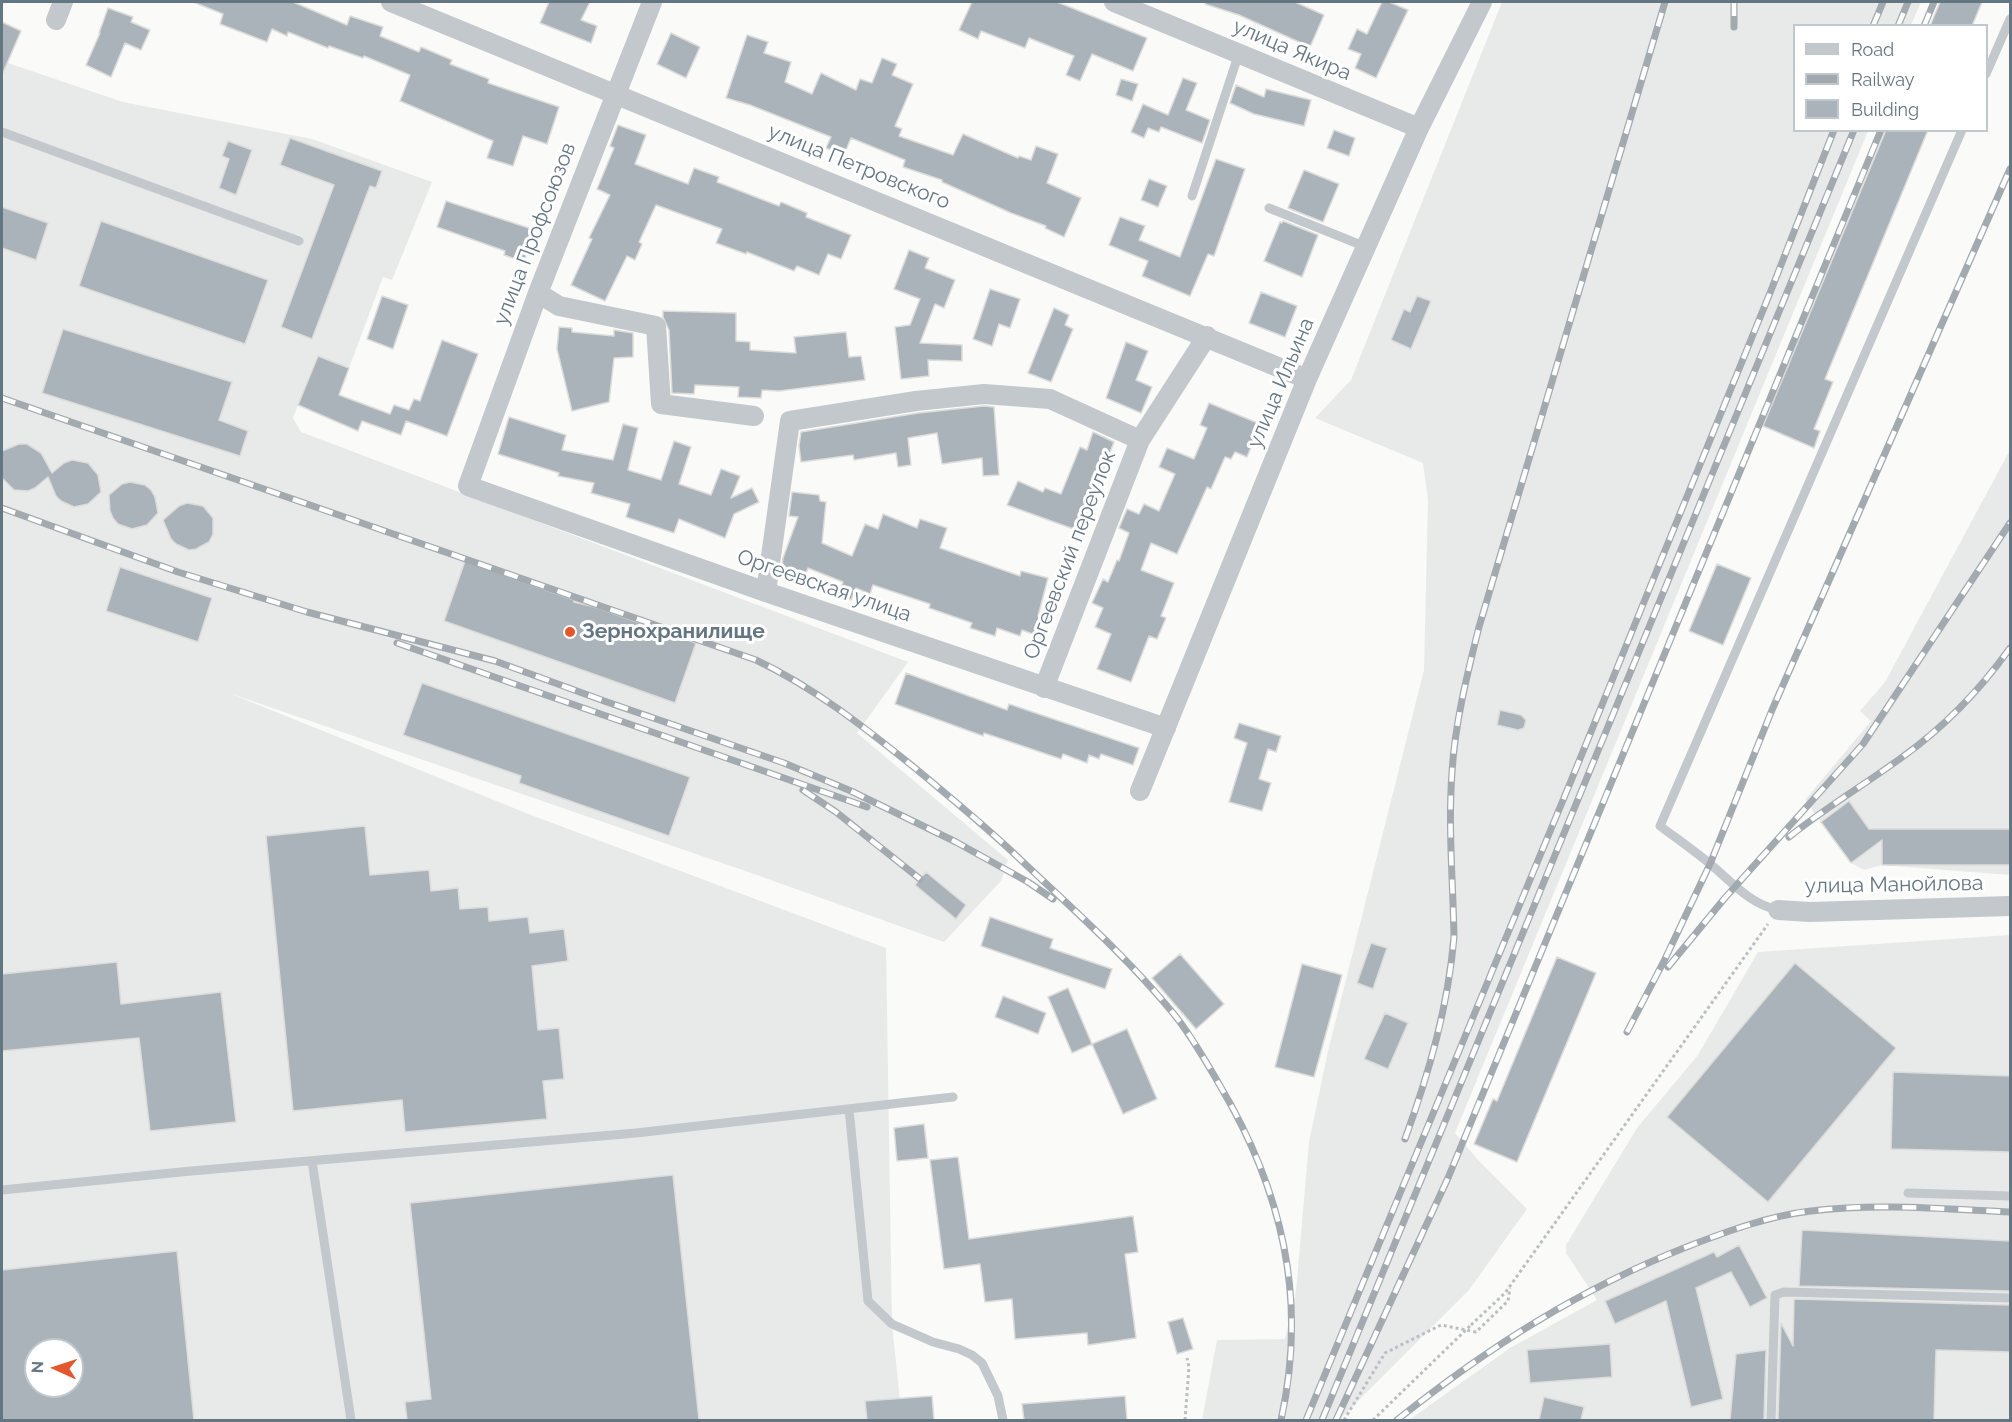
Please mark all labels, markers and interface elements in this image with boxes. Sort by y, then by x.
street label: улица Якира [1229,14,1355,86]
legend [1793,24,1988,132]
text: Road [1851,39,1894,60]
text: Railway [1851,69,1915,90]
text: Building [1851,99,1919,120]
street label: улица Петровского [764,119,954,215]
street label: улица Профсоюзов [489,139,581,329]
street label: улица Ильина [1242,314,1320,452]
street label: Оргеевский переулок [1018,447,1122,663]
street label: Оргеевская улица [734,544,914,628]
place label: Зернохранилище [582,619,765,645]
marker: Зернохранилище [563,625,577,639]
street label: улица Манойлова [1804,871,1984,899]
north arrow [24,1338,84,1398]
text: N [28,1361,47,1374]

